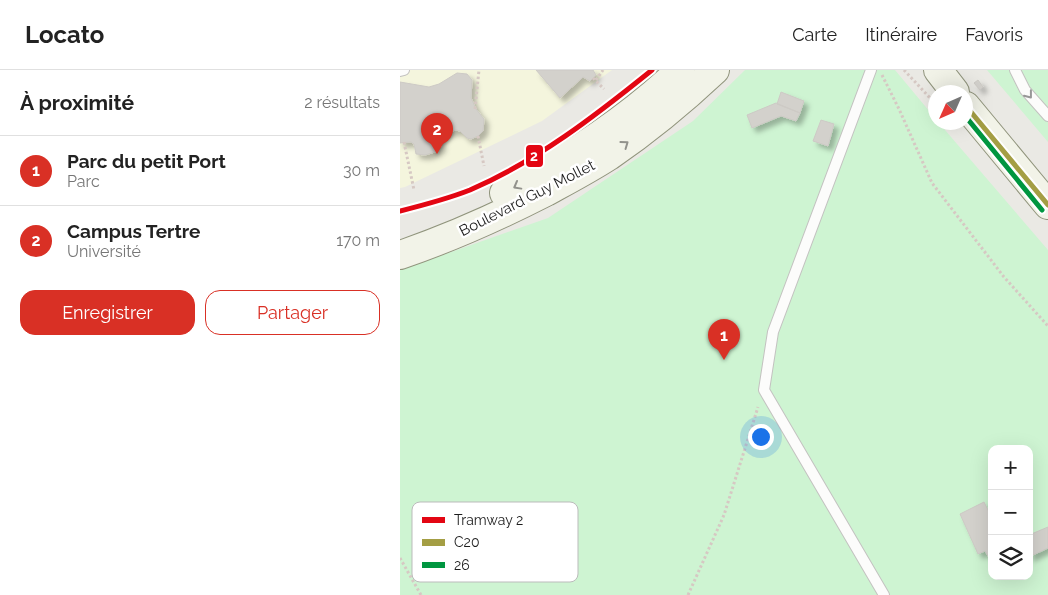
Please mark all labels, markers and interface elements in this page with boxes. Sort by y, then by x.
text: Locato [25,20,104,49]
text: Carte [792,24,837,45]
text: Itinéraire [865,24,937,45]
text: Favoris [965,24,1023,45]
north arrow [928,85,973,130]
one-way arrow [1024,89,1033,98]
text: À proximité [20,90,134,115]
text: 2 résultats [304,93,380,112]
pin: 2 [421,113,453,154]
one-way arrow [619,141,629,150]
line badge: 2 [525,144,544,168]
text: 2 [530,148,538,164]
text: Parc du petit Port [67,150,226,172]
street label: Boulevard Guy Mollet [456,156,598,240]
text: 1 [32,161,40,180]
text: 30 m [343,161,380,180]
text: Parc [67,172,100,191]
one-way arrow [514,180,523,190]
text: Campus Tertre [67,220,200,242]
text: 2 [31,231,41,250]
text: 170 m [336,231,380,250]
text: Université [67,242,141,261]
button: Enregistrer [20,290,195,335]
button: Partager [205,290,380,335]
pin: 1 [708,319,740,360]
your location [748,424,774,450]
map controls [988,445,1033,580]
button: + [988,445,1033,490]
button: − [988,490,1033,535]
legend [412,502,578,582]
text: Tramway 2 [454,512,523,528]
text: C20 [454,534,479,550]
button: layers [988,535,1033,580]
text: 26 [454,557,470,573]

